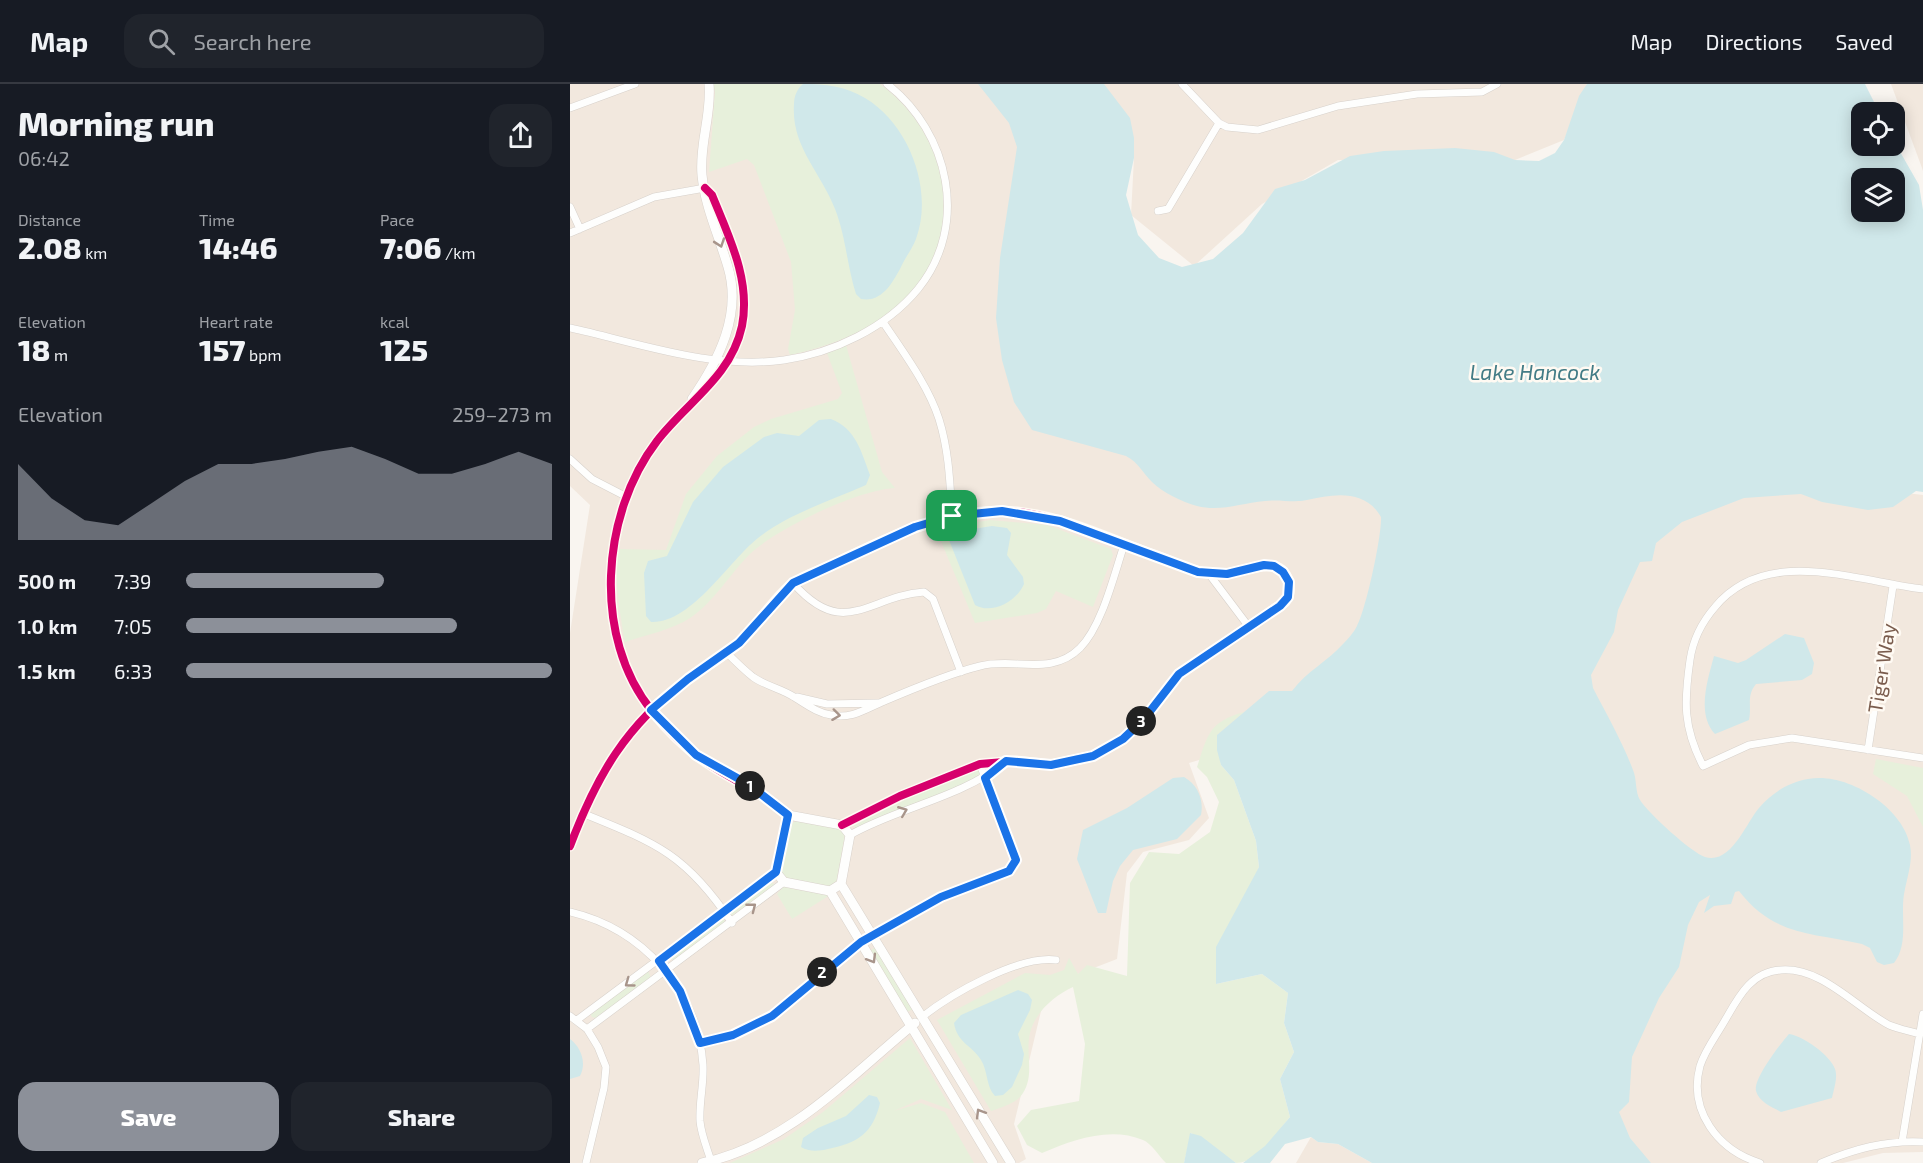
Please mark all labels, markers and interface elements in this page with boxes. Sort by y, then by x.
search box [124,14,544,68]
text: Map [30,24,88,58]
icon: search [145,25,178,58]
text: Search here [193,28,312,54]
text: Map [1630,29,1673,54]
text: Directions [1706,29,1802,54]
text: Saved [1835,29,1893,54]
map controls [1851,102,1905,222]
button: locate [1851,102,1905,156]
text: Morning run [18,103,215,143]
button: share [489,104,552,167]
text: 06:42 [18,146,70,170]
button: layers [1851,168,1905,222]
text: Distance [18,210,81,229]
text: Time [199,210,235,229]
text: Pace [380,210,414,229]
text: 2.08 [18,229,82,265]
text: 14:46 [199,229,278,265]
text: 7:06 [380,229,442,265]
one-way arrow [713,238,726,248]
text: km [82,243,107,262]
text: /km [442,243,476,262]
text: Elevation [18,312,86,331]
text: Heart rate [199,312,273,331]
text: kcal [380,312,409,331]
text: 18 [18,331,51,367]
text: 157 [199,331,245,367]
text: 125 [380,331,428,367]
text: m [51,345,68,364]
text: bpm [245,345,281,364]
water label: Lake Hancock [1470,359,1600,384]
text: Elevation [18,402,103,426]
text: 259–273 m [452,402,552,426]
pin [926,490,977,541]
icon: arrive [935,499,968,532]
text: 500 m [18,569,76,593]
text: 7:39 [114,569,152,593]
text: 1.0 km [18,614,77,638]
text: 7:05 [114,614,152,638]
street label: Tiger Way [1862,621,1900,715]
text: 1.5 km [18,659,76,683]
text: 6:33 [114,659,152,683]
pin: 3 [1126,706,1156,736]
one-way arrow [832,708,841,721]
text: 3 [1136,711,1146,730]
pin: 1 [735,771,765,801]
text: 1 [747,776,753,795]
one-way arrow [896,806,907,818]
one-way arrow [745,903,756,914]
one-way arrow [864,953,876,963]
pin: 2 [807,957,837,987]
text: 2 [817,962,827,981]
one-way arrow [624,976,635,987]
button: Save [18,1082,279,1151]
button: Share [291,1082,552,1151]
one-way arrow [976,1109,988,1119]

